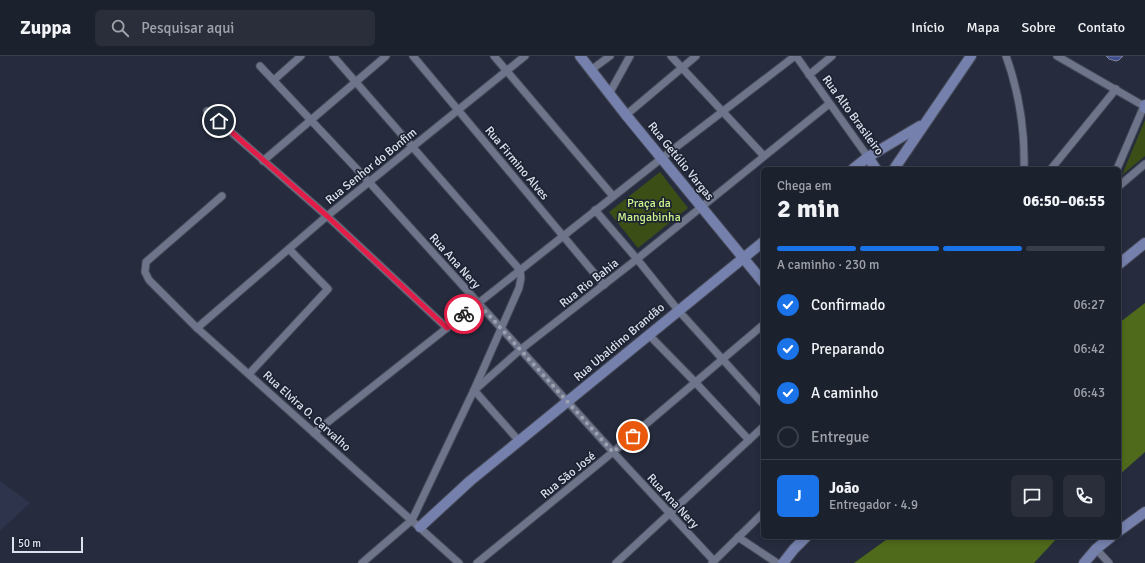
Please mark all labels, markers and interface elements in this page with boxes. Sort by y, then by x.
search box [95,10,375,46]
text: Zuppa [20,16,71,40]
icon: search [109,17,131,39]
text: Pesquisar aqui [141,19,234,37]
text: Início [911,19,945,36]
text: Mapa [967,19,999,36]
text: Sobre [1021,19,1056,36]
text: Contato [1078,19,1125,36]
street label: Rua Alto Brasileiro [819,73,887,158]
pin [202,104,236,138]
icon: home [208,110,230,132]
street label: Rua Getúlio Vargas [644,119,717,204]
street label: Rua Firmino Alves [481,123,552,203]
street label: Rua Senhor do Bonfim [323,125,420,208]
text: Chega em [777,178,832,194]
text: 06:50–06:55 [1023,192,1105,210]
text: 2 min [777,193,840,225]
park label: Praça da Mangabinha [617,196,681,225]
street label: Rua Ana Nery [426,231,484,292]
street label: Rua Rio Bahia [557,256,622,311]
text: A caminho · 230 m [777,257,879,273]
courier [444,294,484,334]
icon: check [777,294,799,316]
text: Confirmado [811,296,885,314]
text: 06:27 [1073,297,1105,313]
street label: Rua Ubaldino Brandão [571,300,668,385]
icon: bike [453,303,475,325]
icon: check [777,338,799,360]
text: Preparando [811,340,885,358]
text: 06:42 [1073,341,1105,357]
street label: Rua Elvira O. Carvalho [260,368,354,455]
icon: check [777,382,799,404]
text: A caminho [811,384,878,402]
text: 06:43 [1073,385,1105,401]
pin [616,419,650,453]
icon: bag [622,425,644,447]
text: Entregue [811,428,869,446]
street label: Rua São José [538,449,599,502]
street label: Rua Ana Nery [644,471,702,532]
button: chat [1011,475,1053,517]
button: phone [1063,475,1105,517]
text: João [829,479,859,497]
text: J [794,487,802,505]
text: Entregador · 4.9 [829,497,918,513]
scale bar [12,535,83,554]
text: 50 m [18,537,41,550]

